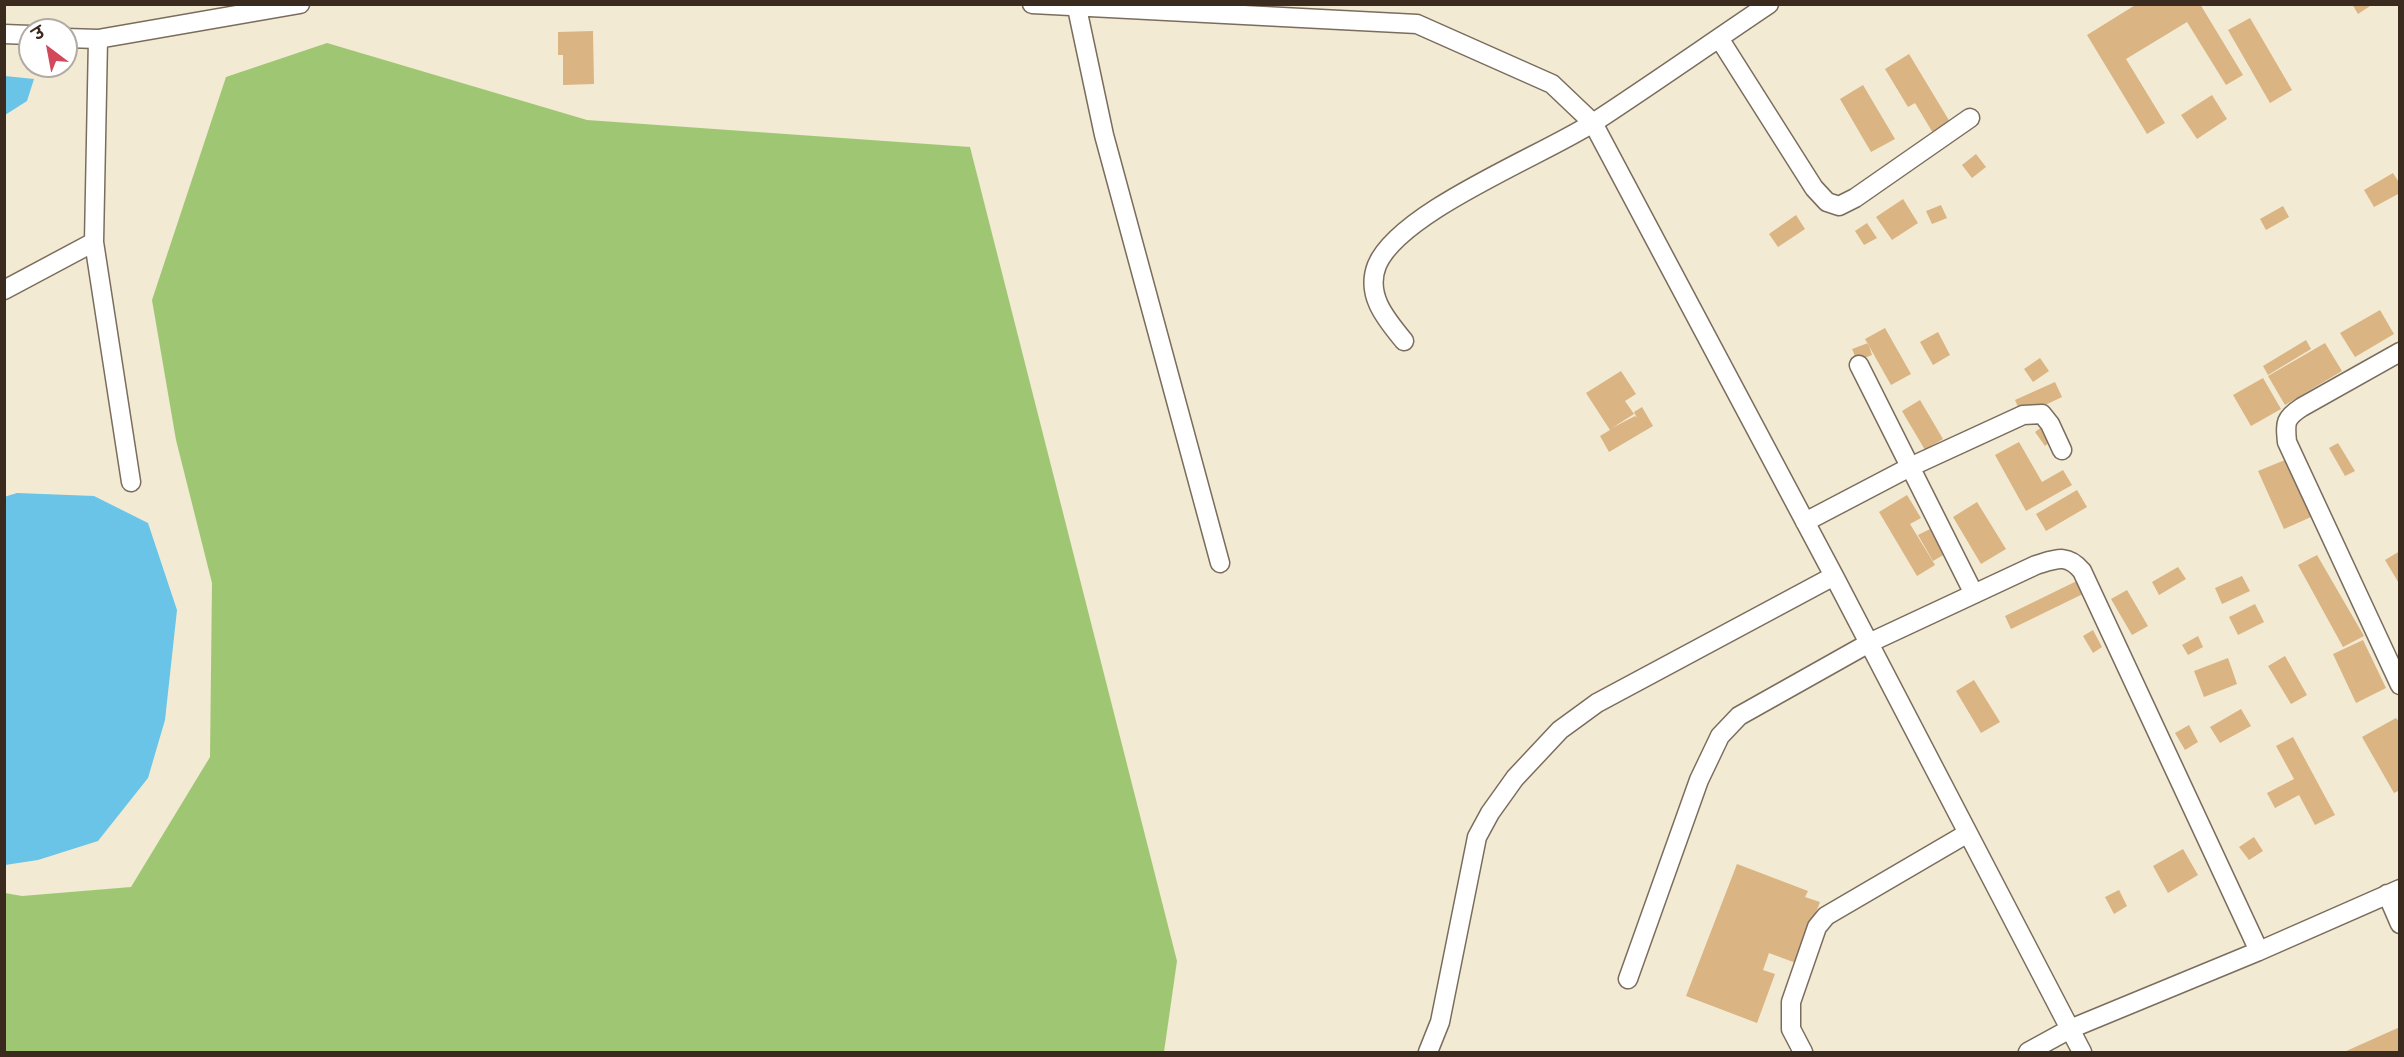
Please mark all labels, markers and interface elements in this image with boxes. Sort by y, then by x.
north arrow [18,18,78,78]
text: उ [29,21,50,47]

